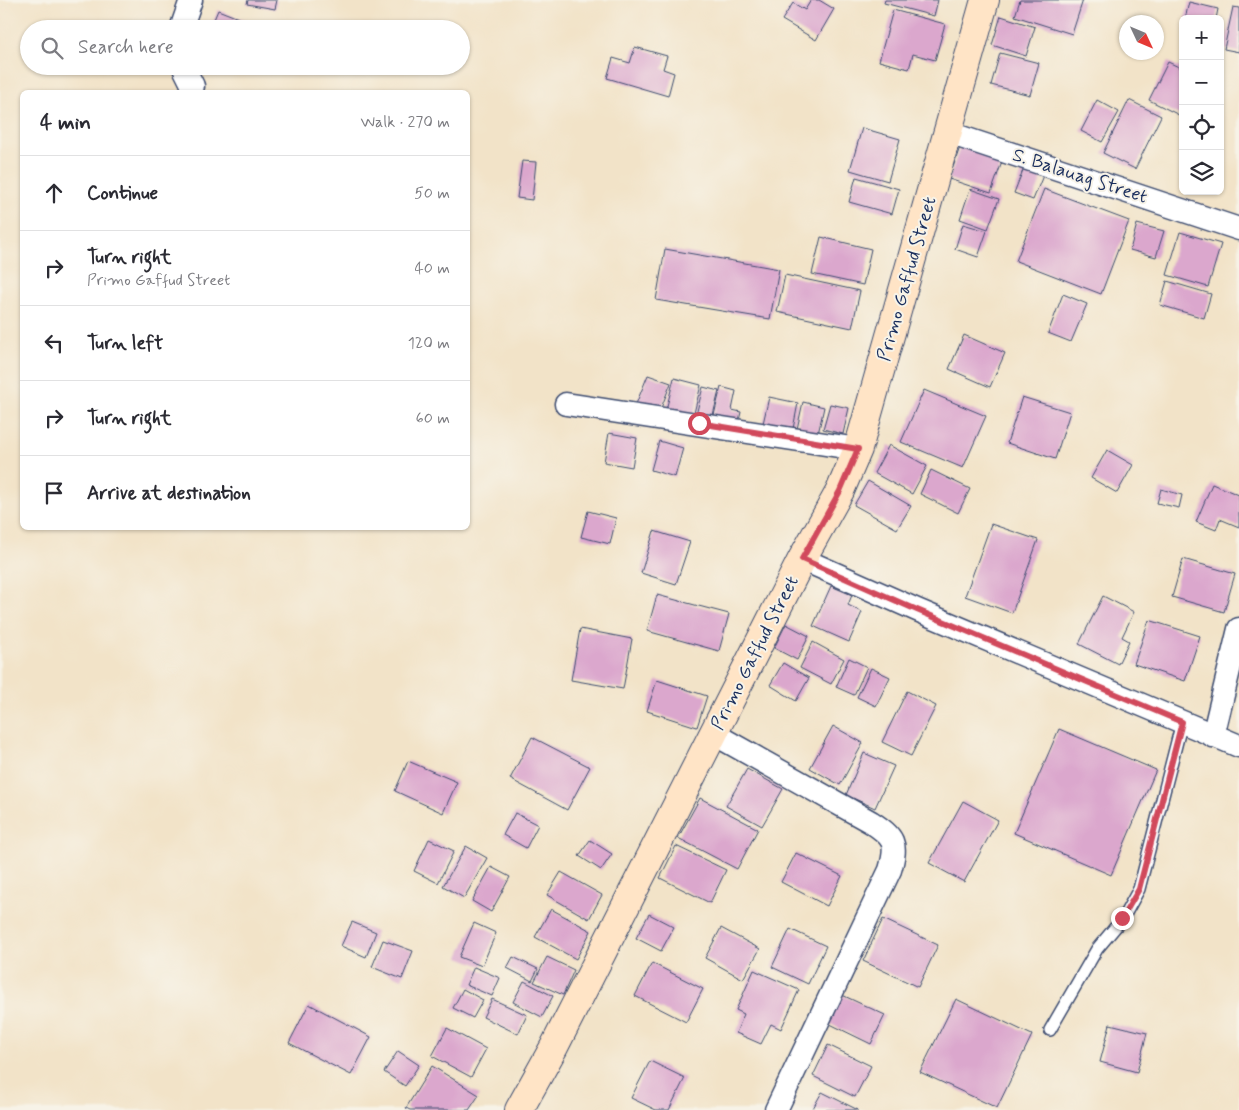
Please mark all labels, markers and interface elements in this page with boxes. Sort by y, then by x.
north arrow [1119,15,1164,60]
map controls [1179,15,1224,195]
button: + [1179,15,1224,60]
search box [20,20,470,75]
icon: search [38,34,66,62]
text: Search here [78,35,174,60]
button: − [1179,60,1224,105]
button: locate [1179,105,1224,150]
text: 4 min [40,109,91,137]
text: Walk · 270 m [361,112,450,133]
street label: S. Balauag Street [1009,142,1151,211]
button: layers [1179,150,1224,195]
icon: ahead [40,179,68,207]
text: Continue [87,181,158,206]
text: 50 m [414,183,450,204]
street label: Primo Gaffud Street [872,194,942,364]
text: Turn right [87,245,171,270]
icon: right [40,254,68,282]
text: 40 m [414,258,450,279]
text: Primo Gaffud Street [87,270,230,291]
icon: left [40,329,68,357]
text: Turn left [87,331,163,356]
text: 120 m [408,333,450,354]
icon: right [40,404,68,432]
text: Turn right [87,406,171,431]
text: 60 m [416,408,450,429]
route start [688,412,711,435]
icon: arrive [40,479,68,507]
text: Arrive at destination [87,481,251,506]
street label: Primo Gaffud Street [705,572,805,734]
route end [1111,907,1134,930]

